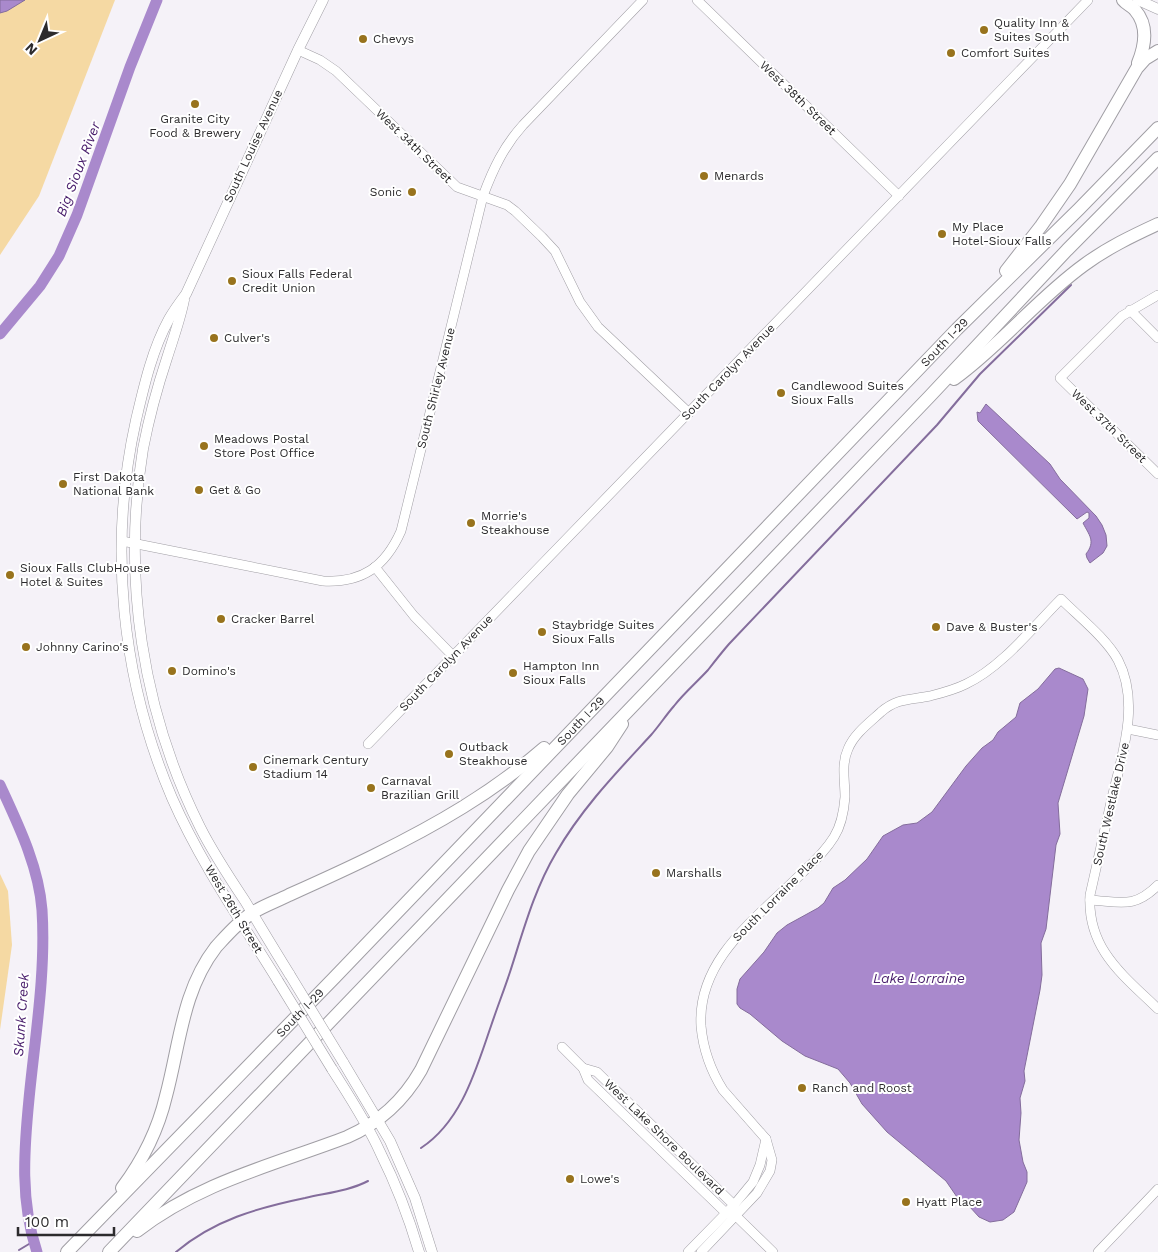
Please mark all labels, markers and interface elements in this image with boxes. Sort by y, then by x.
north arrow [15,15,65,65]
place label: Quality Inn & Suites South [994,16,1069,44]
marker: Quality Inn & Suites South [978,24,990,36]
place label: Chevys [373,32,414,46]
marker: Chevys [357,33,369,45]
text: N [22,40,40,59]
place label: Comfort Suites [961,46,1050,60]
marker: Comfort Suites [945,47,957,59]
street label: West 38th Street [757,58,839,138]
street label: South Louise Avenue [221,87,285,205]
marker: Granite City Food & Brewery [189,98,201,110]
street label: West 34th Street [373,106,455,186]
place label: Granite City Food & Brewery [149,112,242,140]
water label: Big Sioux River [53,119,104,218]
place label: Menards [714,169,764,183]
marker: Menards [698,170,710,182]
place label: Sonic [370,185,402,199]
marker: Sonic [406,186,418,198]
place label: My Place Hotel-Sioux Falls [952,220,1052,248]
marker: My Place Hotel-Sioux Falls [936,228,948,240]
place label: Sioux Falls Federal Credit Union [242,267,352,295]
marker: Sioux Falls Federal Credit Union [226,275,238,287]
street label: South I-29 [918,315,971,370]
street label: South Carolyn Avenue [678,321,778,423]
street label: South Shirley Avenue [414,326,458,450]
place label: Culver's [224,331,270,345]
marker: Culver's [208,332,220,344]
place label: Candlewood Suites Sioux Falls [791,379,904,407]
street label: West 37th Street [1068,386,1150,466]
marker: Candlewood Suites Sioux Falls [775,387,787,399]
place label: Meadows Postal Store Post Office [214,432,315,460]
marker: Meadows Postal Store Post Office [198,440,210,452]
place label: First Dakota National Bank [73,470,154,498]
marker: First Dakota National Bank [57,478,69,490]
place label: Get & Go [209,483,261,497]
marker: Get & Go [193,484,205,496]
place label: Morrie's Steakhouse [481,509,550,537]
marker: Morrie's Steakhouse [465,517,477,529]
place label: Sioux Falls ClubHouse Hotel & Suites [20,561,150,589]
marker: Sioux Falls ClubHouse Hotel & Suites [4,569,16,581]
place label: Cracker Barrel [231,612,315,626]
street label: South Carolyn Avenue [396,612,496,714]
marker: Cracker Barrel [215,613,227,625]
place label: Staybridge Suites Sioux Falls [552,618,654,646]
place label: Dave & Buster's [946,620,1037,634]
marker: Dave & Buster's [930,621,942,633]
marker: Staybridge Suites Sioux Falls [536,626,548,638]
place label: Johnny Carino's [36,640,129,654]
marker: Johnny Carino's [20,641,32,653]
place label: Hampton Inn Sioux Falls [523,659,599,687]
place label: Domino's [182,664,236,678]
marker: Domino's [166,665,178,677]
marker: Hampton Inn Sioux Falls [507,667,519,679]
street label: South I-29 [554,693,608,748]
place label: Outback Steakhouse [459,740,528,768]
street label: South Westlake Drive [1090,741,1132,867]
marker: Outback Steakhouse [443,748,455,760]
place label: Cinemark Century Stadium 14 [263,753,369,781]
marker: Cinemark Century Stadium 14 [247,761,259,773]
place label: Carnaval Brazilian Grill [381,774,460,802]
marker: Carnaval Brazilian Grill [365,782,377,794]
street label: South Lorraine Place [730,848,826,944]
street label: West 26th Street [202,862,266,956]
place label: Marshalls [666,866,722,880]
marker: Marshalls [650,867,662,879]
water label: Lake Lorraine [873,970,965,986]
water label: Skunk Creek [10,972,32,1057]
street label: South I-29 [273,986,327,1040]
street label: West Lake Shore Boulevard [601,1076,727,1198]
place label: Ranch and Roost [812,1081,912,1095]
marker: Ranch and Roost [796,1082,808,1094]
place label: Lowe's [580,1172,620,1186]
marker: Lowe's [564,1173,576,1185]
place label: Hyatt Place [916,1195,982,1209]
marker: Hyatt Place [900,1196,912,1208]
scale bar [18,1204,114,1236]
text: 100 m [25,1213,69,1231]

